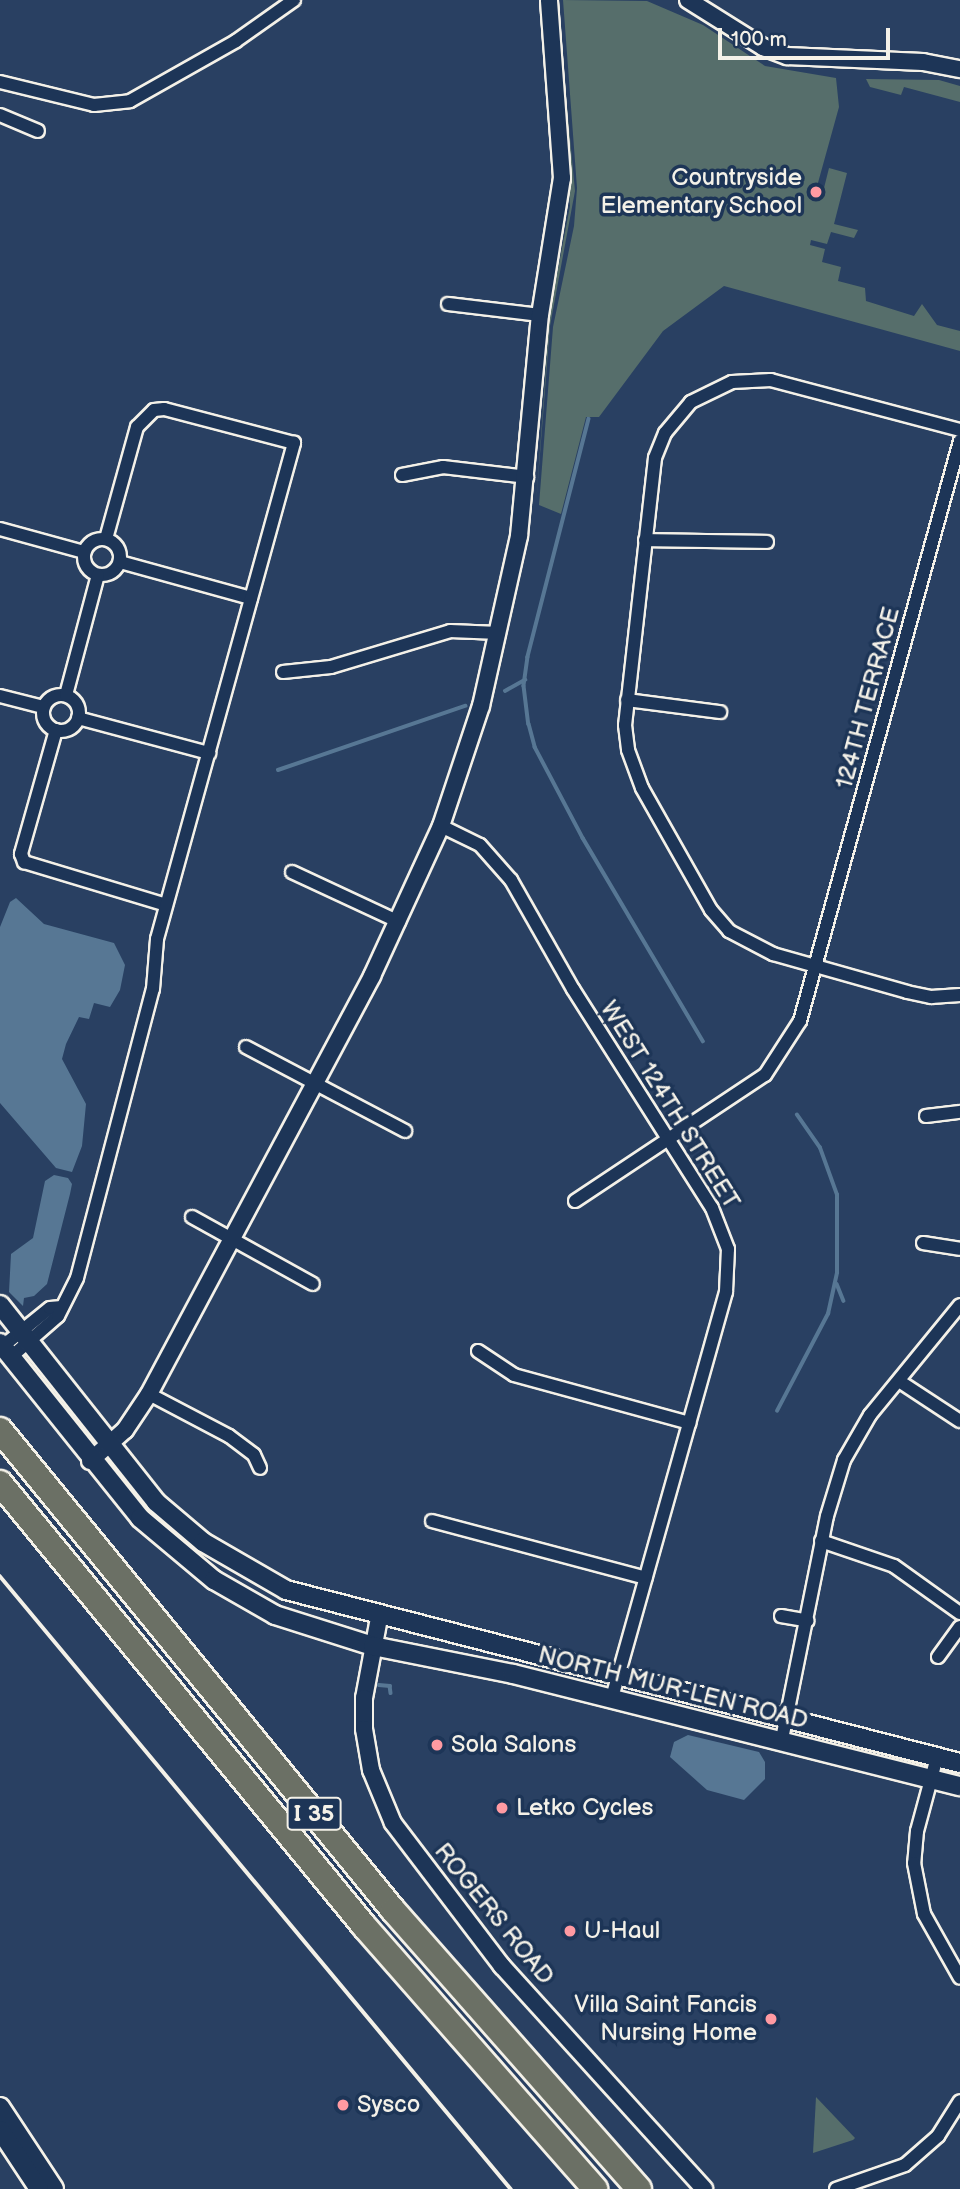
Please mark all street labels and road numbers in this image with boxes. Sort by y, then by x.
street label: 124TH TERRACE [830,604,906,792]
street label: WEST 124TH STREET [594,995,746,1215]
street label: NORTH MUR-LEN ROAD [535,1641,811,1735]
road number: I 35 [286,1795,342,1834]
street label: ROGERS ROAD [428,1837,560,1991]

